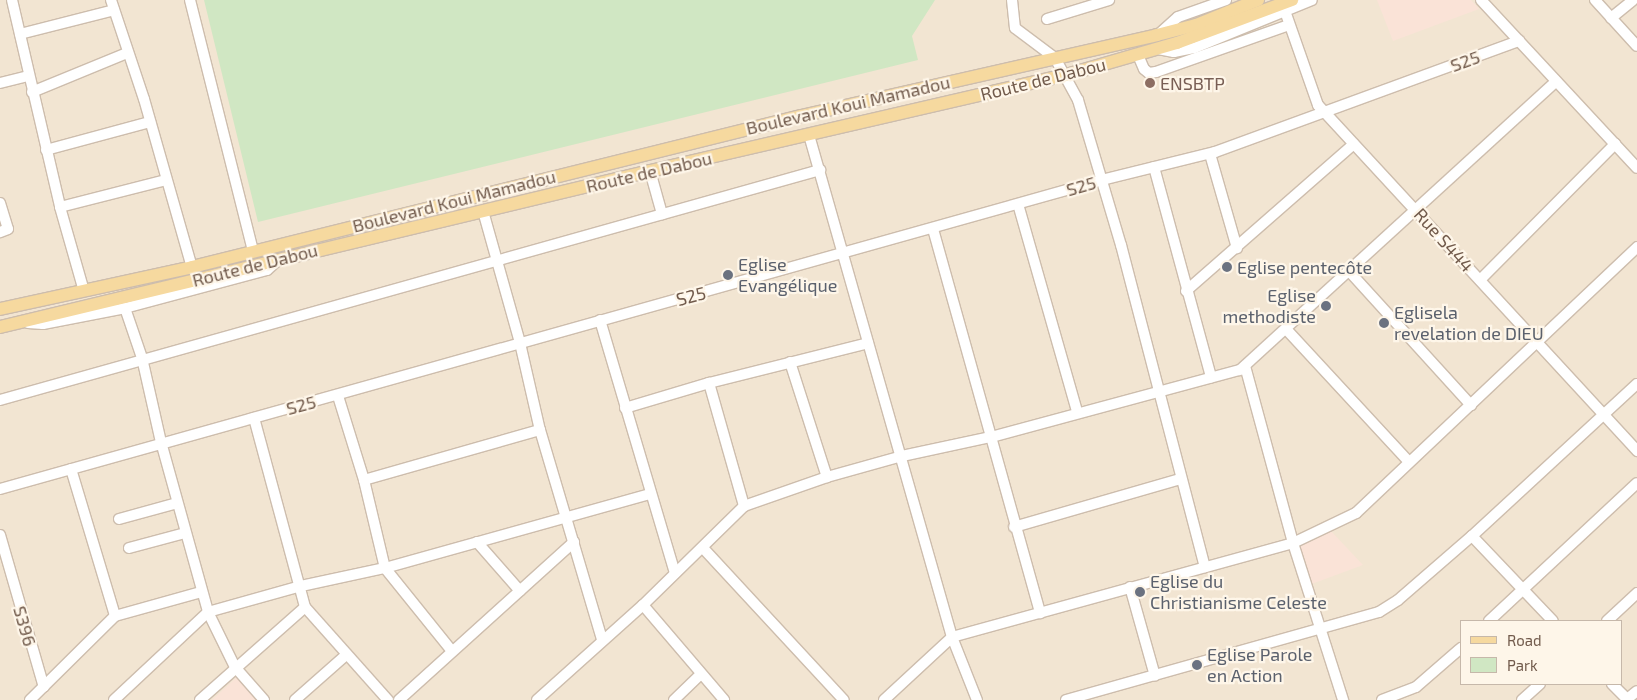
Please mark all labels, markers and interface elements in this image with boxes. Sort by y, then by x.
street label: S25 [1447,46,1483,76]
street label: Route de Dabou [978,53,1108,105]
street label: Boulevard Koui Mamadou [744,71,952,139]
place label: ENSBTP [1160,72,1225,94]
marker: ENSBTP [1144,77,1156,89]
street label: Route de Dabou [584,147,714,197]
street label: Boulevard Koui Mamadou [350,165,558,237]
street label: S25 [1064,172,1098,200]
street label: Rue S444 [1410,204,1478,276]
street label: Route de Dabou [190,239,320,291]
place label: Eglise Evangélique [738,254,838,296]
place label: Eglise pentecôte [1237,256,1372,278]
marker: Eglise pentecôte [1221,261,1233,273]
marker: Eglise Evangélique [722,269,734,281]
street label: S25 [674,282,708,310]
place label: Eglise methodiste [1223,285,1316,328]
marker: Eglise methodiste [1320,300,1332,312]
place label: Eglisela revelation de DIEU [1394,302,1544,344]
marker: Eglisela revelation de DIEU [1378,317,1390,329]
street label: S25 [284,391,318,419]
place label: Eglise du Christianisme Celeste [1150,571,1327,614]
marker: Eglise du Christianisme Celeste [1134,586,1146,598]
street label: S396 [9,603,41,649]
legend [1460,620,1622,685]
text: Road [1507,631,1542,649]
place label: Eglise Parole en Action [1207,644,1312,686]
text: Park [1507,656,1538,674]
marker: Eglise Parole en Action [1191,659,1203,671]

